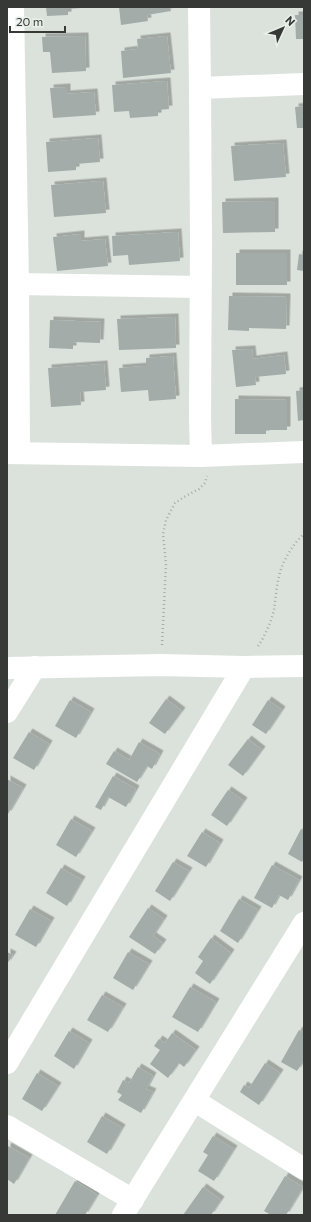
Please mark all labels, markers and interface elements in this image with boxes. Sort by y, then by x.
scale bar [10,8,65,34]
north arrow [263,8,303,48]
text: N [283,13,298,28]
text: 20 m [16,14,43,28]

